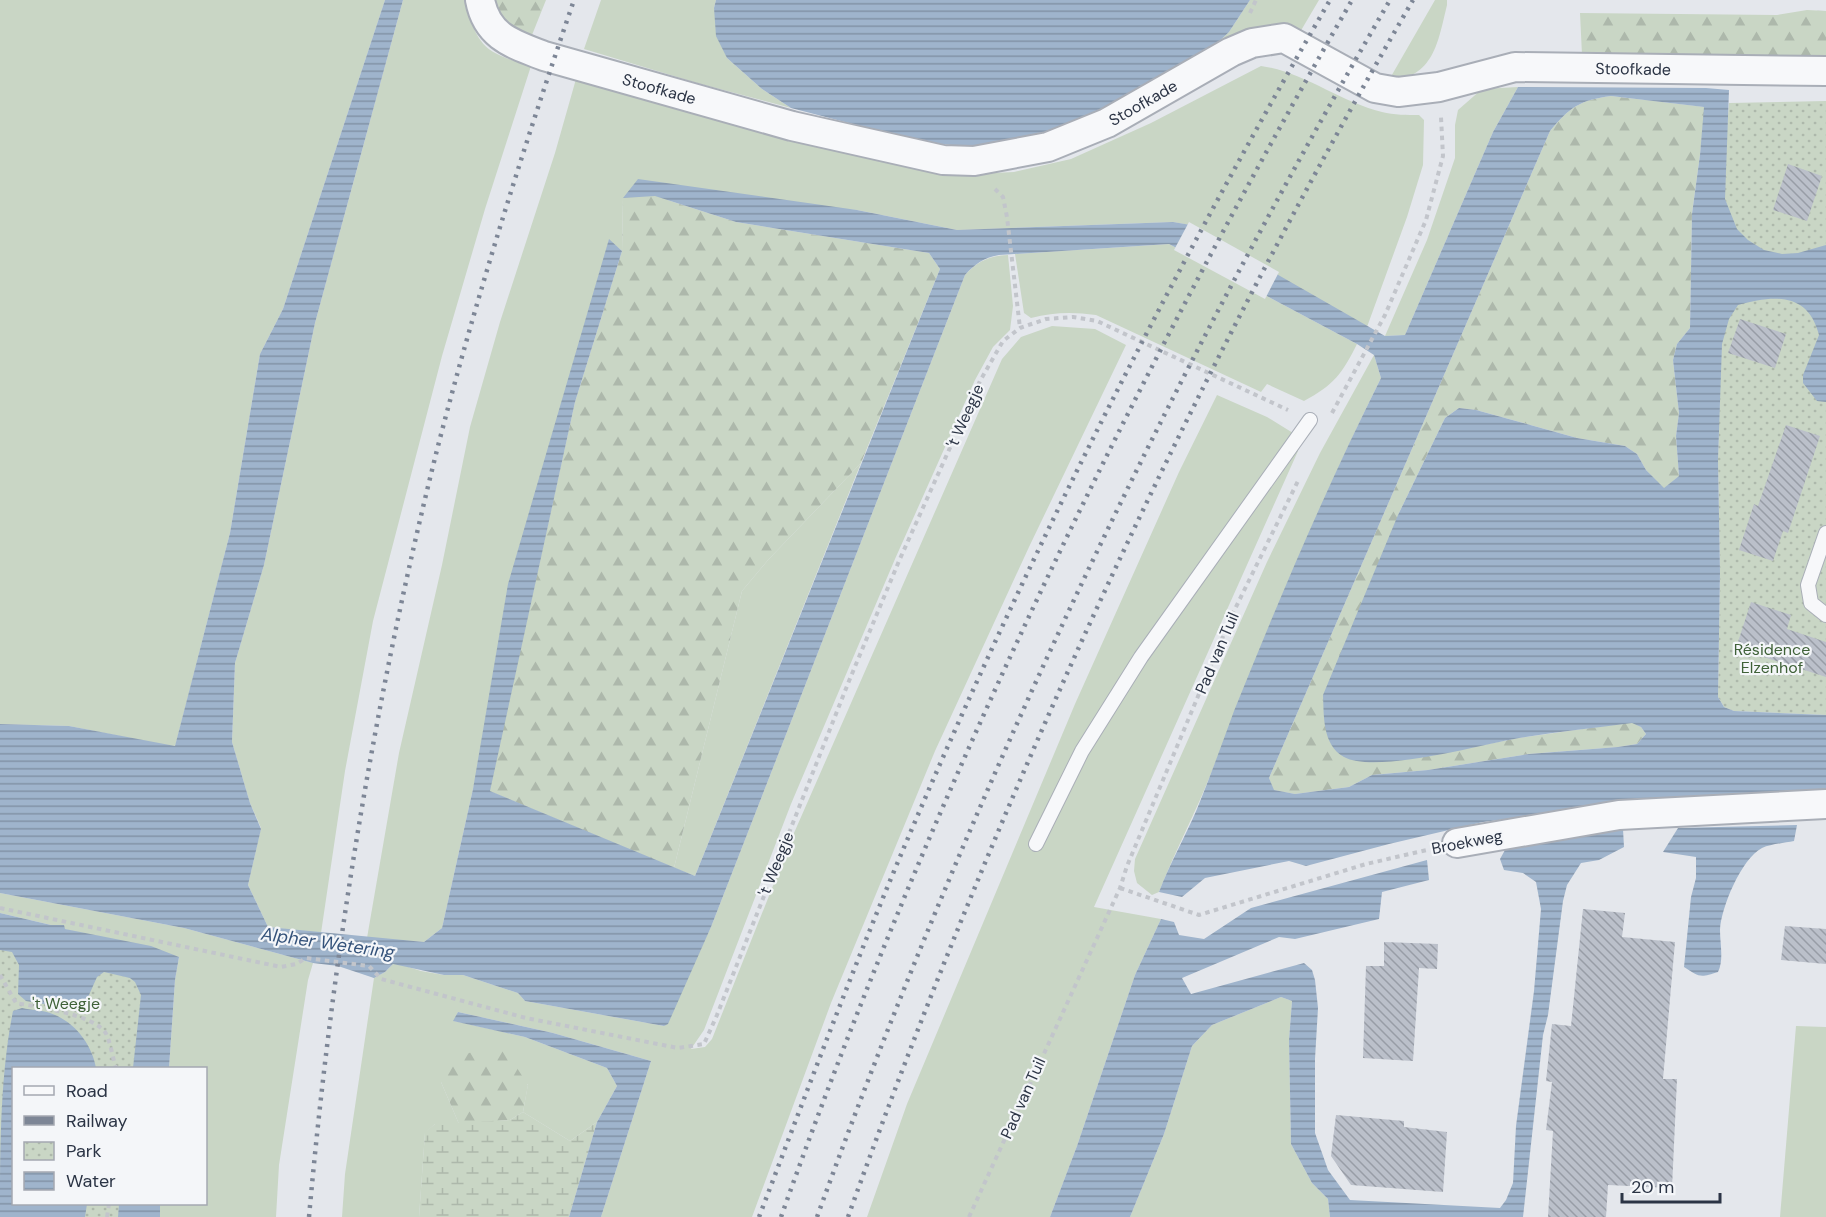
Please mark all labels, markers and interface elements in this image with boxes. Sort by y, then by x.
street label: Stoofkade [1595,58,1671,80]
street label: Stoofkade [620,68,699,109]
street label: Stoofkade [1105,75,1181,130]
street label: 't Weegje [942,381,988,451]
street label: Pad van Tuil [1190,609,1244,697]
park label: Résidence Elzenhof [1734,639,1810,678]
street label: Broekweg [1430,825,1504,859]
street label: 't Weegje [754,828,798,900]
water label: Alpher Wetering [259,922,397,964]
park label: 't Weegje [32,993,100,1014]
street label: Pad van Tuil [996,1054,1050,1142]
legend [12,1067,207,1205]
text: Road [66,1079,108,1103]
text: Railway [66,1109,128,1133]
text: Park [66,1139,102,1163]
scale bar [1622,1166,1720,1204]
text: Water [66,1169,116,1193]
text: 20 m [1631,1175,1674,1199]

